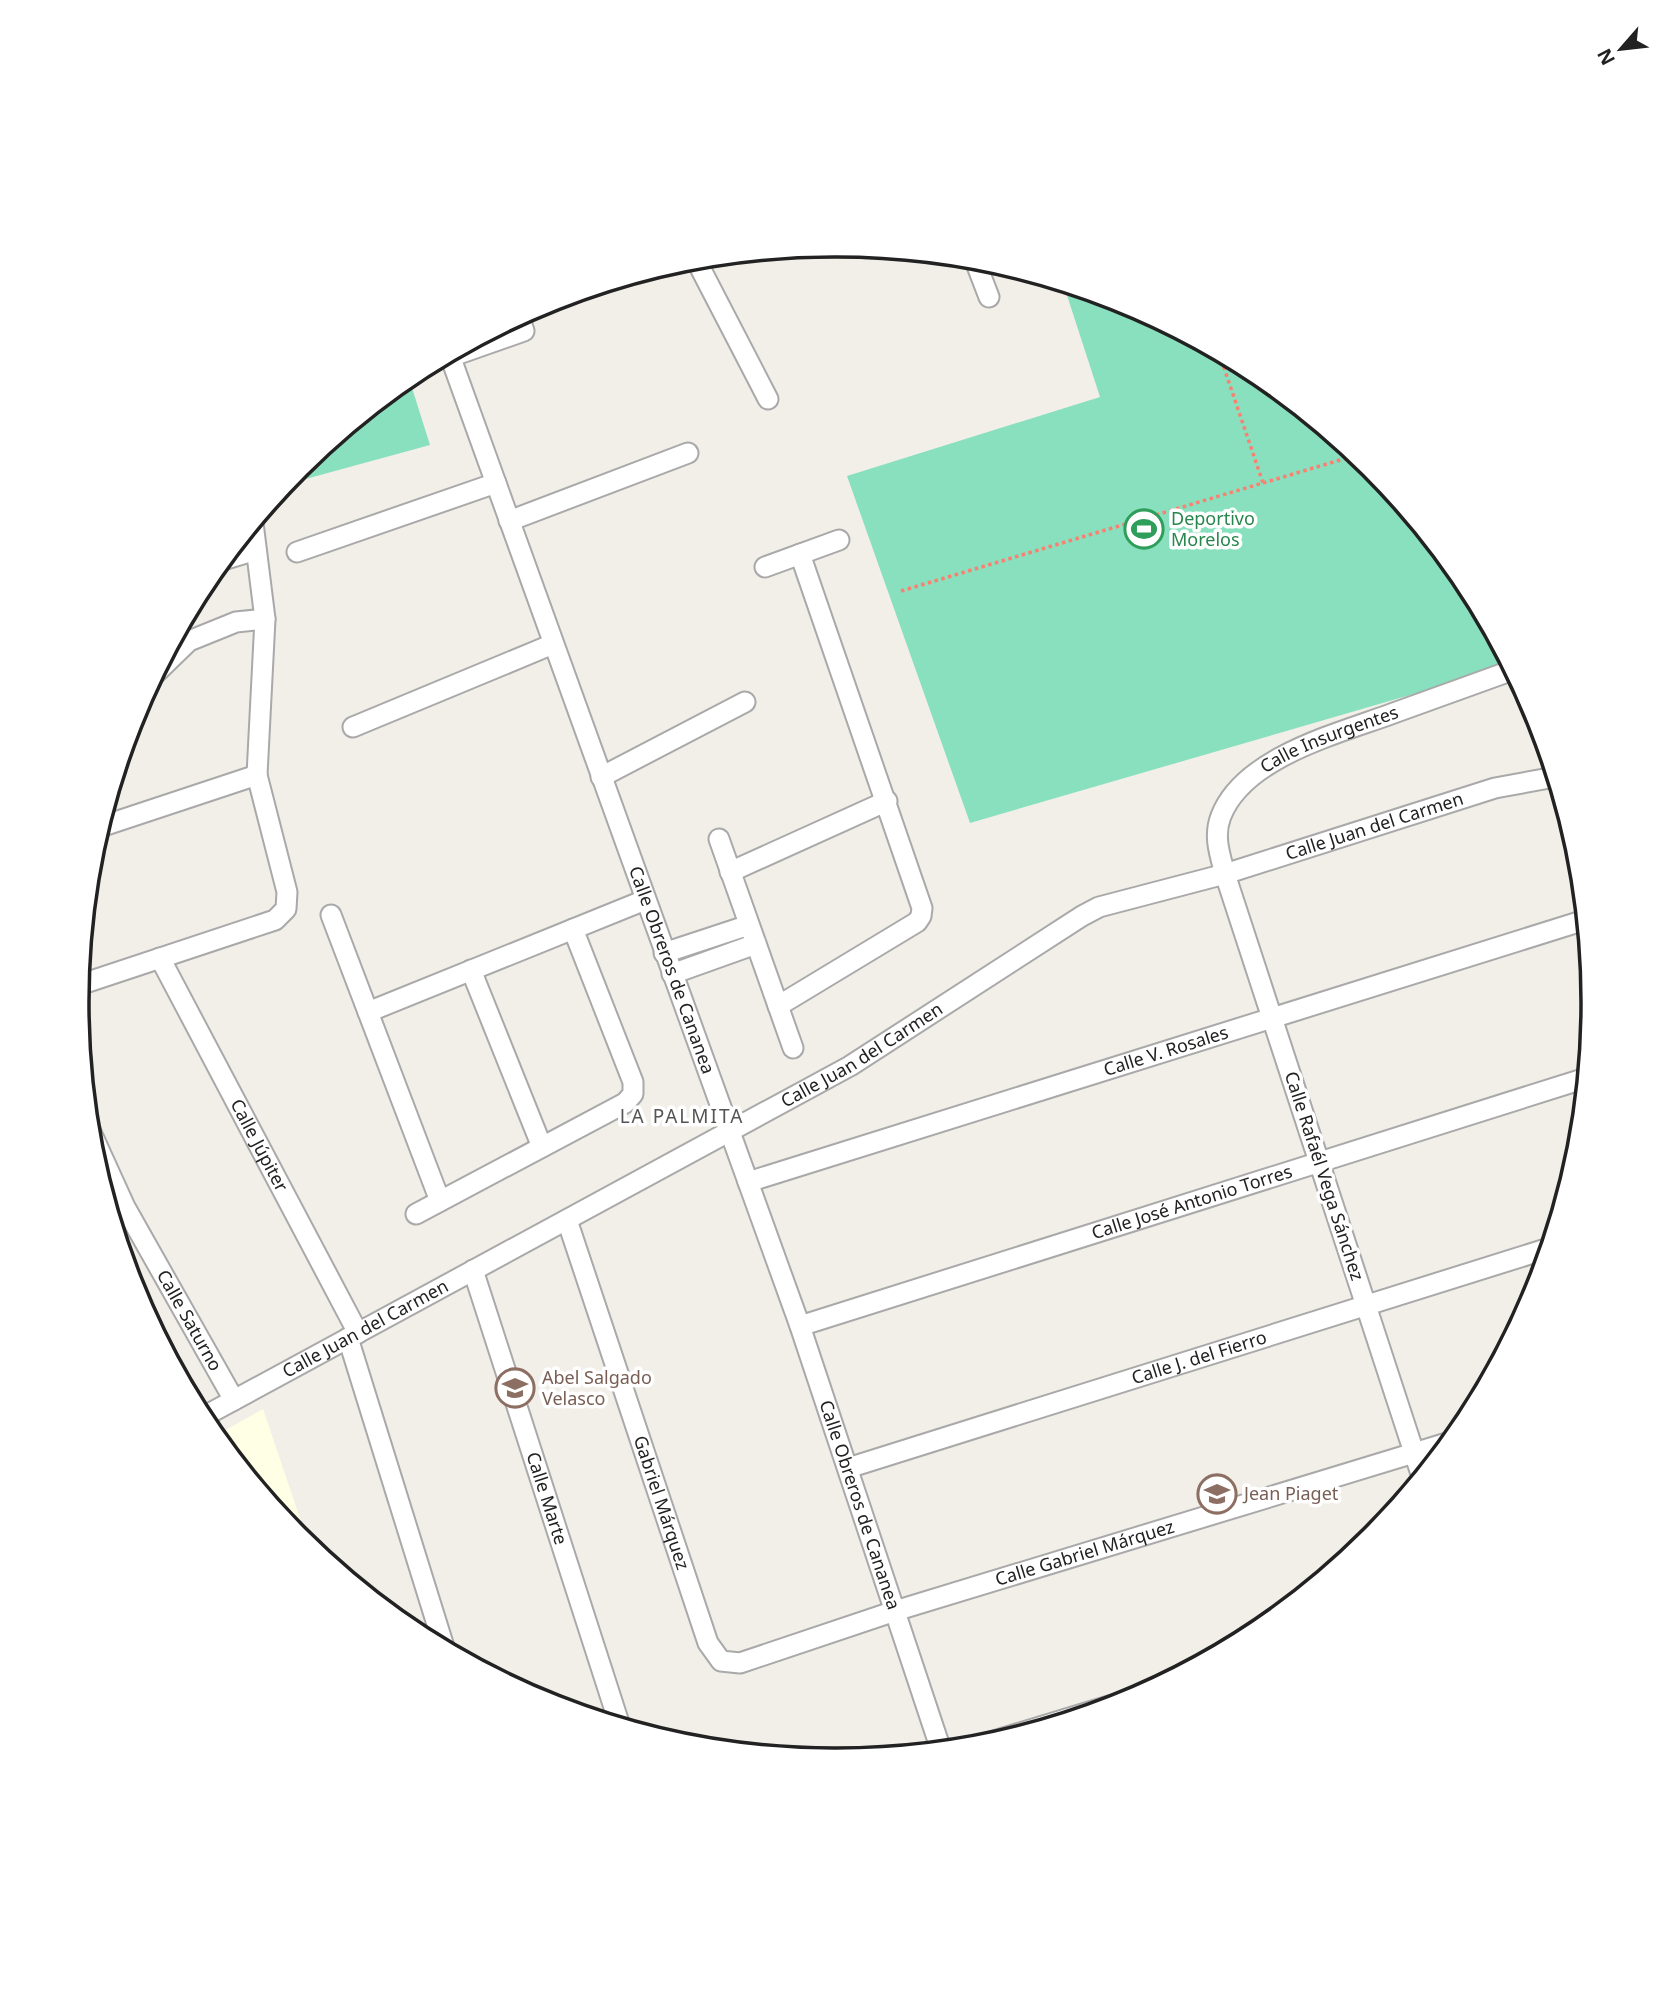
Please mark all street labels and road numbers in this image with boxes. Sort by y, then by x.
street label: Calle Insurgentes [1255,699,1401,778]
street label: Calle Juan del Carmen [1282,786,1466,865]
street label: Calle Obreros de Cananea [624,862,721,1077]
street label: Calle Juan del Carmen [776,996,947,1112]
street label: Calle V. Rosales [1100,1019,1231,1081]
street label: Calle Rafaél Vega Sánchez [1280,1068,1370,1283]
street label: Calle Júpiter [226,1095,294,1196]
street label: Calle José Antonio Torres [1088,1158,1295,1244]
street label: Calle Saturno [152,1265,228,1375]
street label: Calle Juan del Carmen [278,1273,452,1383]
street label: Calle J. del Fierro [1128,1324,1269,1389]
street label: Calle Obreros de Cananea [814,1397,906,1613]
street label: Gabriel Márquez [629,1432,696,1573]
street label: Calle Marte [521,1449,574,1548]
street label: Calle Gabriel Márquez [992,1514,1177,1591]

